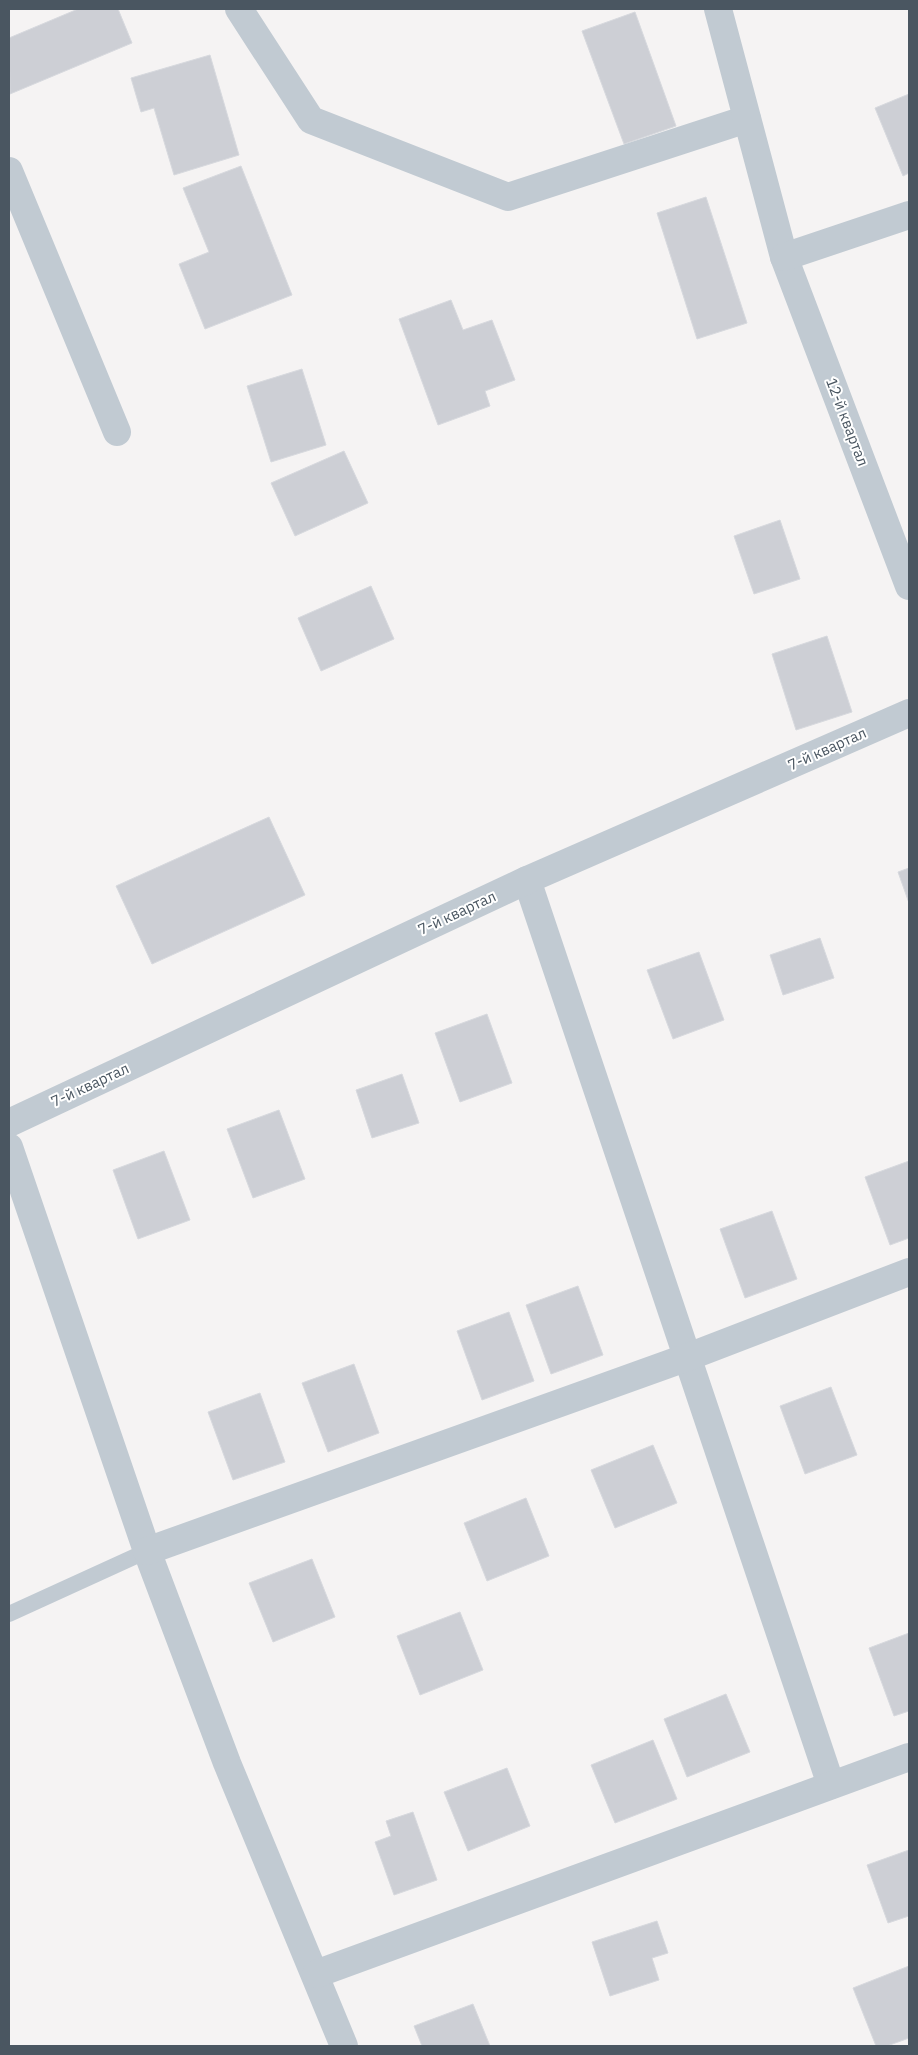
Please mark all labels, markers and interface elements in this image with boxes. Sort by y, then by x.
street label: 12-й квартал [822,375,873,469]
street label: 7-й квартал [785,723,869,774]
street label: 7-й квартал [415,886,499,939]
street label: 7-й квартал [48,1058,132,1111]

